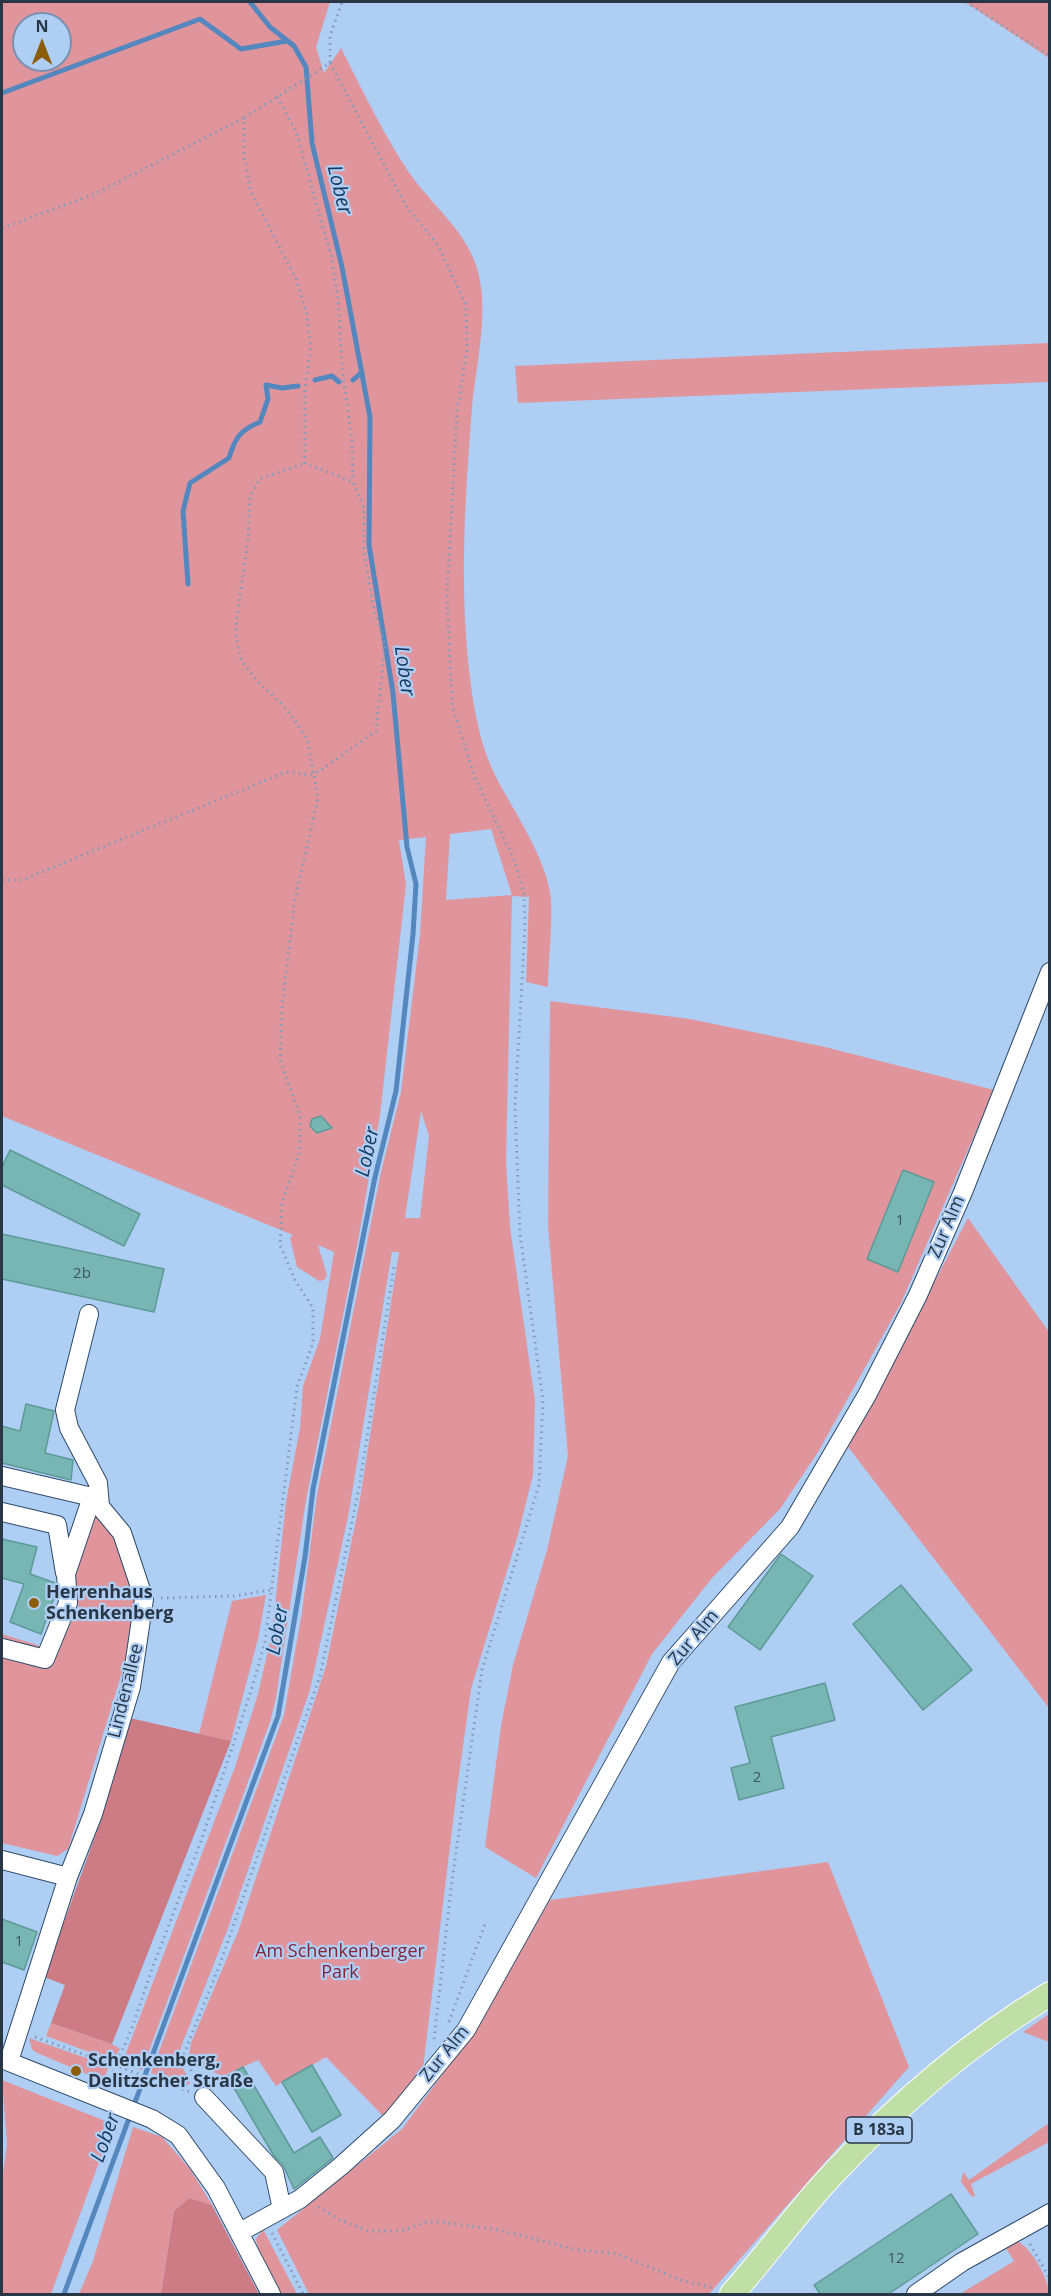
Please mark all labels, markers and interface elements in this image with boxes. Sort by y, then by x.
north arrow [12,12,72,72]
text: N [35,15,49,37]
water label: Lober [321,163,357,217]
water label: Lober [389,644,419,698]
water label: Lober [351,1125,385,1179]
street label: Zur Alm [924,1192,970,1262]
house number: 1 [896,1212,904,1230]
house number: 2b [73,1265,91,1283]
place label: Herrenhaus Schenkenberg [46,1582,173,1624]
marker: Herrenhaus Schenkenberg [27,1596,41,1610]
water label: Lober [262,1603,294,1657]
street label: Zur Alm [665,1606,723,1670]
street label: Lindenallee [104,1642,148,1740]
house number: 2 [753,1769,761,1787]
house number: 1 [15,1933,23,1951]
park label: Am Schenkenberger Park [255,1941,425,1984]
street label: Zur Alm [416,2022,474,2086]
place label: Schenkenberg, Delitzscher Straße [88,2050,253,2092]
marker: Schenkenberg, Delitzscher Straße [69,2064,83,2078]
water label: Lober [86,2110,126,2166]
road number: B 183a [846,2117,912,2143]
house number: 12 [887,2250,905,2268]

